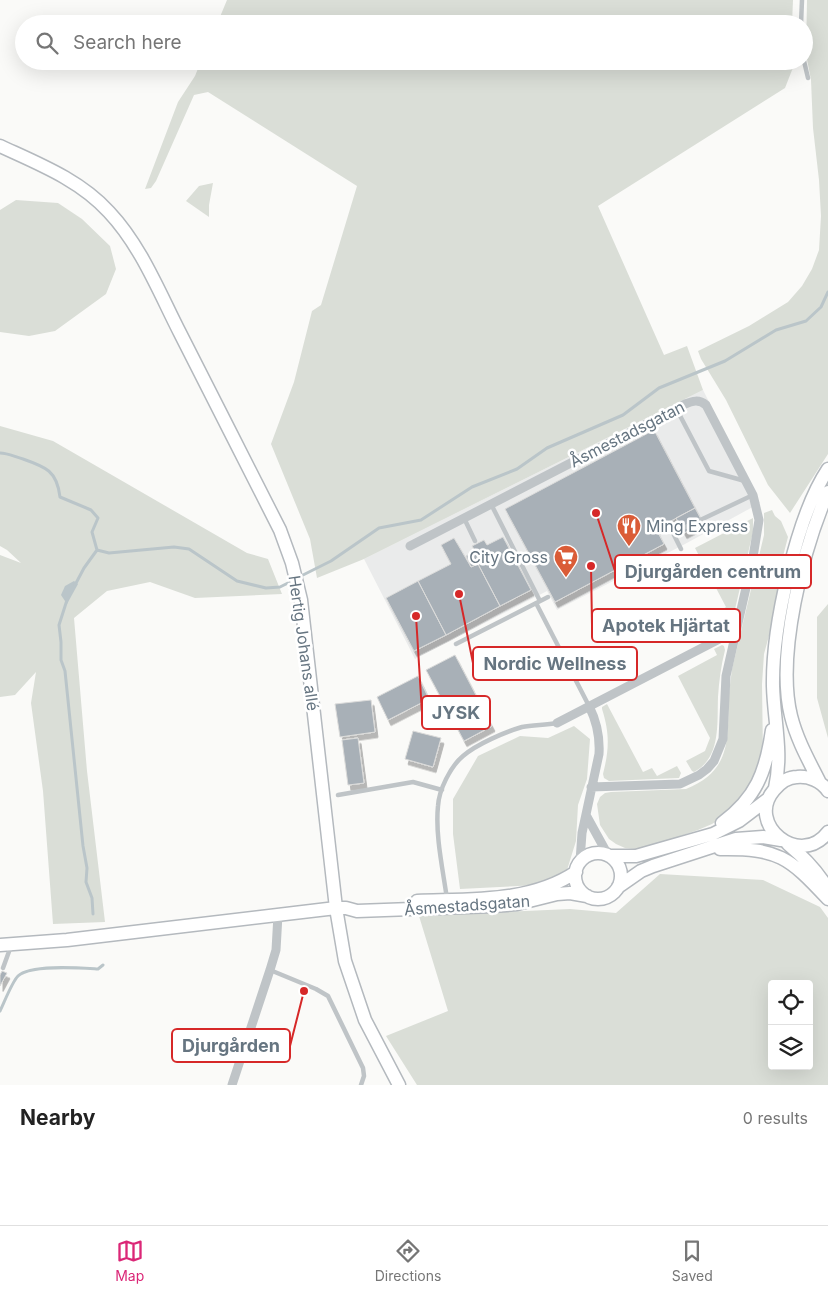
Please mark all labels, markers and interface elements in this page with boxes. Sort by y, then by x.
search box [15,15,813,70]
icon: search [33,29,61,57]
text: Search here [73,31,182,54]
street label: Åsmestadsgatan [566,396,688,472]
restaurant icon: Ming Express [616,513,642,547]
place label: Ming Express [646,516,748,536]
supermarket icon: City Gross [553,544,579,578]
place label: City Gross [469,547,548,567]
callout: Djurgården centrum [615,555,811,588]
text: Djurgården centrum [625,561,801,582]
street label: Hertig Johans allé [285,574,323,712]
callout: Apotek Hjärtat [592,609,740,642]
text: Apotek Hjärtat [602,615,730,636]
callout: Nordic Wellness [473,647,637,680]
text: Nordic Wellness [483,653,627,674]
callout: JYSK [422,696,490,729]
text: JYSK [432,702,480,723]
street label: Åsmestadsgatan [403,891,531,919]
map controls [768,980,813,1070]
button: locate [768,980,813,1025]
button: layers [768,1025,813,1070]
callout: Djurgården [172,1029,290,1062]
text: Djurgården [182,1035,280,1056]
text: Nearby [20,1105,95,1130]
text: 0 results [743,1108,808,1128]
tab: Map [115,1237,144,1284]
tab: Directions [375,1237,441,1284]
tab: Saved [672,1237,713,1284]

